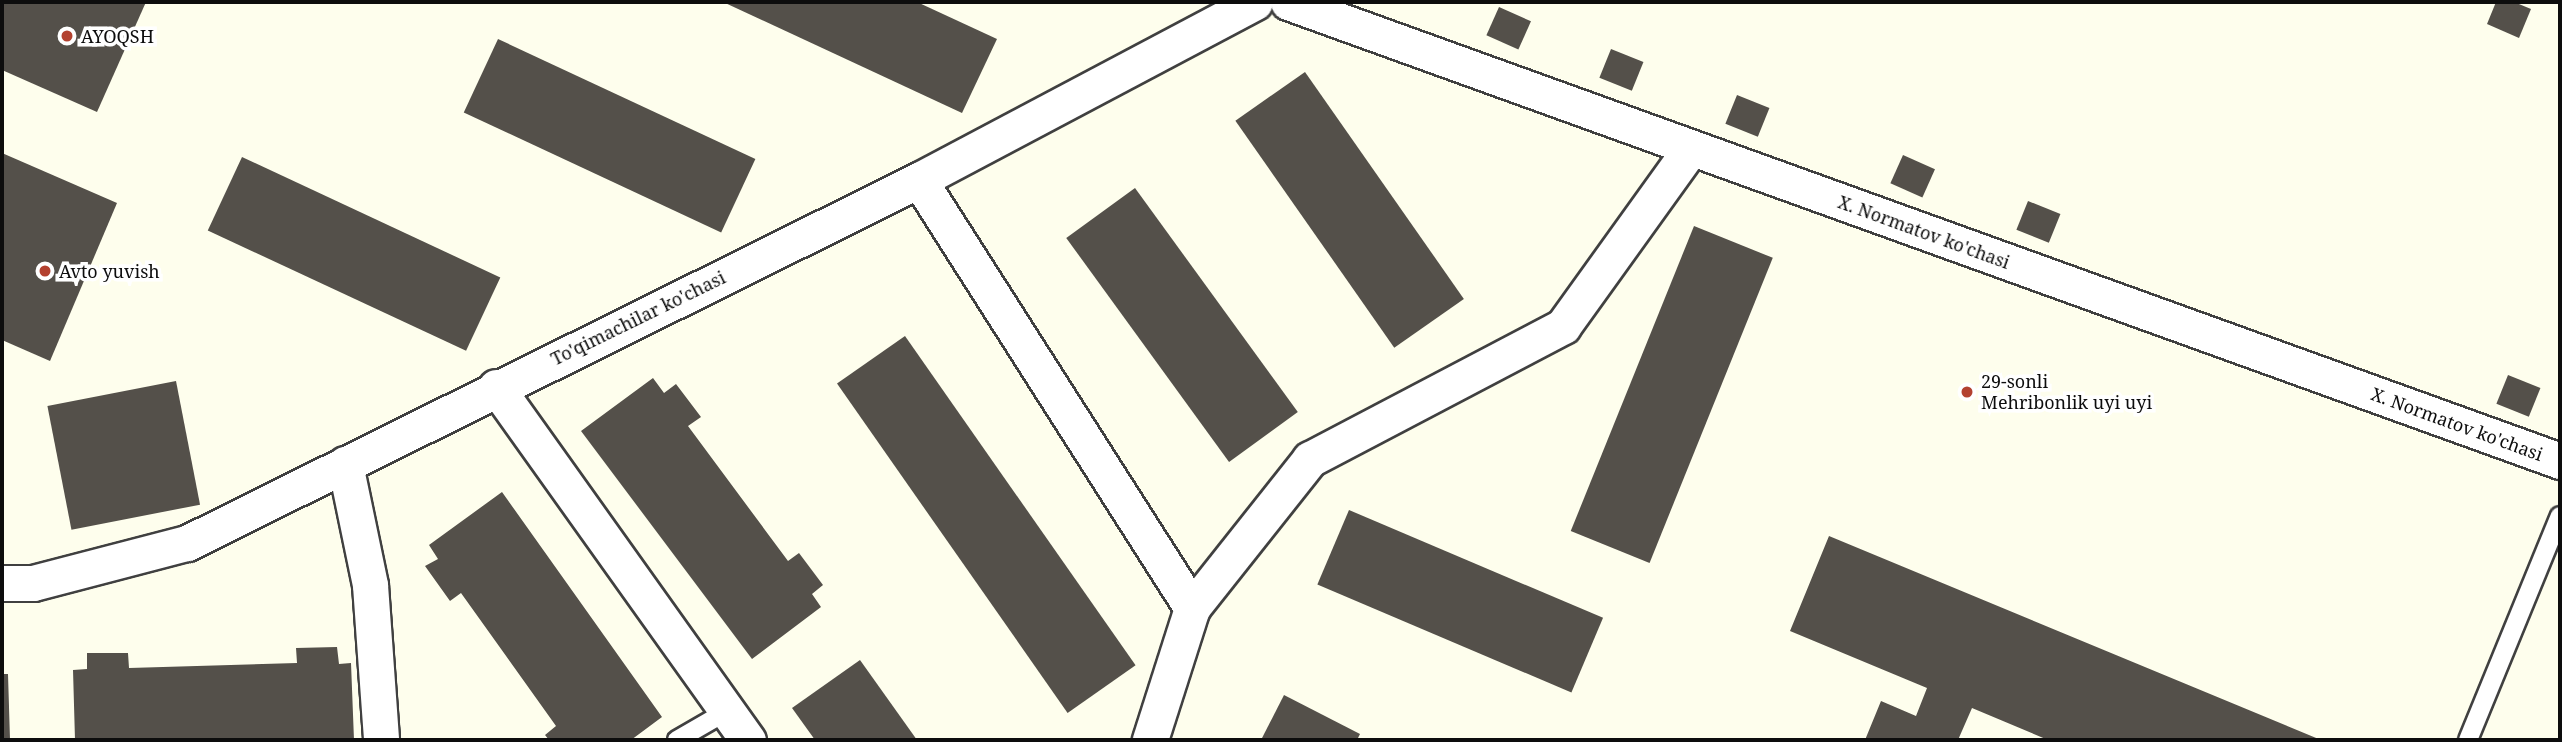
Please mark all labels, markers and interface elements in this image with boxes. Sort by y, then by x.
place label: AYOQSH [81,25,154,47]
marker: AYOQSH [59,28,75,44]
street label: X. Normatov ko'chasi [1835,191,2013,273]
place label: Avto yuvish [59,260,160,282]
marker: Avto yuvish [37,263,53,279]
street label: To'qimachilar ko'chasi [547,266,729,370]
place label: 29-sonli Mehribonlik uyi uyi [1981,371,2152,414]
street label: X. Normatov ko'chasi [2368,383,2546,465]
marker: 29-sonli Mehribonlik uyi uyi [1959,384,1975,400]

